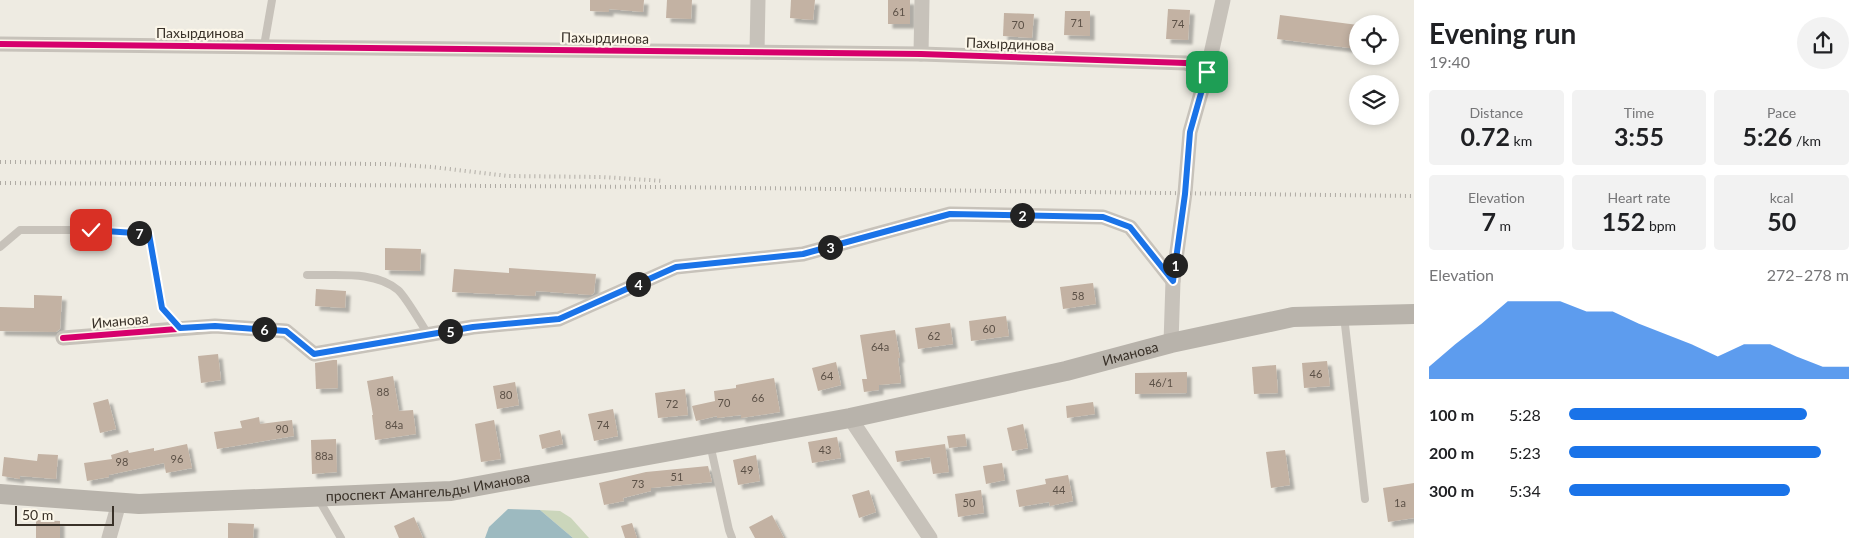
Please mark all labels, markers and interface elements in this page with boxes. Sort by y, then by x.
house number: 61 [893,5,905,18]
map controls [1349,15,1399,125]
button: locate [1349,15,1399,65]
house number: 71 [1071,16,1083,29]
text: Evening run [1429,16,1576,50]
house number: 74 [1172,17,1185,30]
button: share [1797,17,1849,69]
house number: 70 [1012,18,1025,31]
street label: Пахырдинова [156,24,244,41]
street label: Пахырдинова [561,28,649,47]
street label: Пахырдинова [966,33,1054,54]
pin [1186,51,1228,93]
text: 19:40 [1429,52,1470,71]
icon: arrive [1193,58,1221,86]
button: layers [1349,75,1399,125]
text: Distance [1469,104,1523,121]
text: Time [1624,104,1654,121]
text: Pace [1767,104,1796,121]
text: 0.72 [1460,121,1510,151]
text: 3:55 [1614,121,1664,151]
text: 5:26 [1742,121,1792,151]
text: km [1510,132,1532,149]
text: /km [1792,132,1821,149]
text: Elevation [1468,189,1525,206]
text: Heart rate [1608,189,1670,206]
text: kcal [1770,189,1794,206]
pin: 2 [1010,202,1034,228]
text: 7 [1482,206,1496,236]
text: 152 [1602,206,1645,236]
text: 50 [1767,206,1796,236]
text: 2 [1018,207,1027,224]
pin [70,209,112,251]
icon: check [77,216,105,244]
text: m [1496,217,1511,234]
text: bpm [1645,217,1676,234]
pin: 7 [126,220,152,246]
text: 7 [135,225,144,242]
pin: 3 [818,234,842,260]
text: 3 [826,239,835,256]
pin: 1 [1162,252,1188,278]
text: 1 [1171,257,1180,274]
text: Elevation [1429,265,1494,284]
text: 272–278 m [1767,265,1849,284]
pin: 4 [626,272,650,296]
text: 4 [634,276,643,293]
house number: 58 [1072,289,1084,302]
street label: Иманова [91,310,149,331]
pin: 6 [252,316,276,342]
pin: 5 [438,318,462,344]
text: 6 [260,321,269,338]
house number: 60 [983,322,996,335]
text: 5 [446,323,455,340]
house number: 62 [928,329,940,342]
street label: Иманова [1100,338,1160,369]
house number: 64а [871,340,889,353]
house number: 46 [1310,367,1322,380]
house number: 64 [821,369,834,382]
house number: 46/1 [1149,376,1173,389]
house number: 88 [377,385,389,398]
house number: 80 [500,388,513,401]
house number: 66 [752,391,764,404]
house number: 70 [718,396,731,409]
house number: 72 [666,397,678,410]
text: 100 m [1429,405,1474,424]
text: 5:28 [1509,405,1541,424]
house number: 84а [385,418,403,431]
house number: 74 [597,418,610,431]
house number: 90 [276,422,289,435]
house number: 43 [819,443,831,456]
text: 200 m [1429,443,1474,462]
text: 5:23 [1509,443,1541,462]
house number: 88а [315,449,333,462]
house number: 96 [171,452,183,465]
house number: 98 [116,455,128,468]
house number: 49 [741,463,753,476]
street label: проспект Амангельды Иманова [326,468,531,504]
house number: 51 [671,470,683,483]
house number: 73 [632,477,644,490]
text: 300 m [1429,481,1474,500]
text: 5:34 [1509,481,1541,500]
house number: 44 [1053,483,1066,496]
house number: 50 [963,496,976,509]
house number: 1а [1394,496,1406,509]
scale bar [15,503,114,526]
text: 50 m [22,506,53,523]

